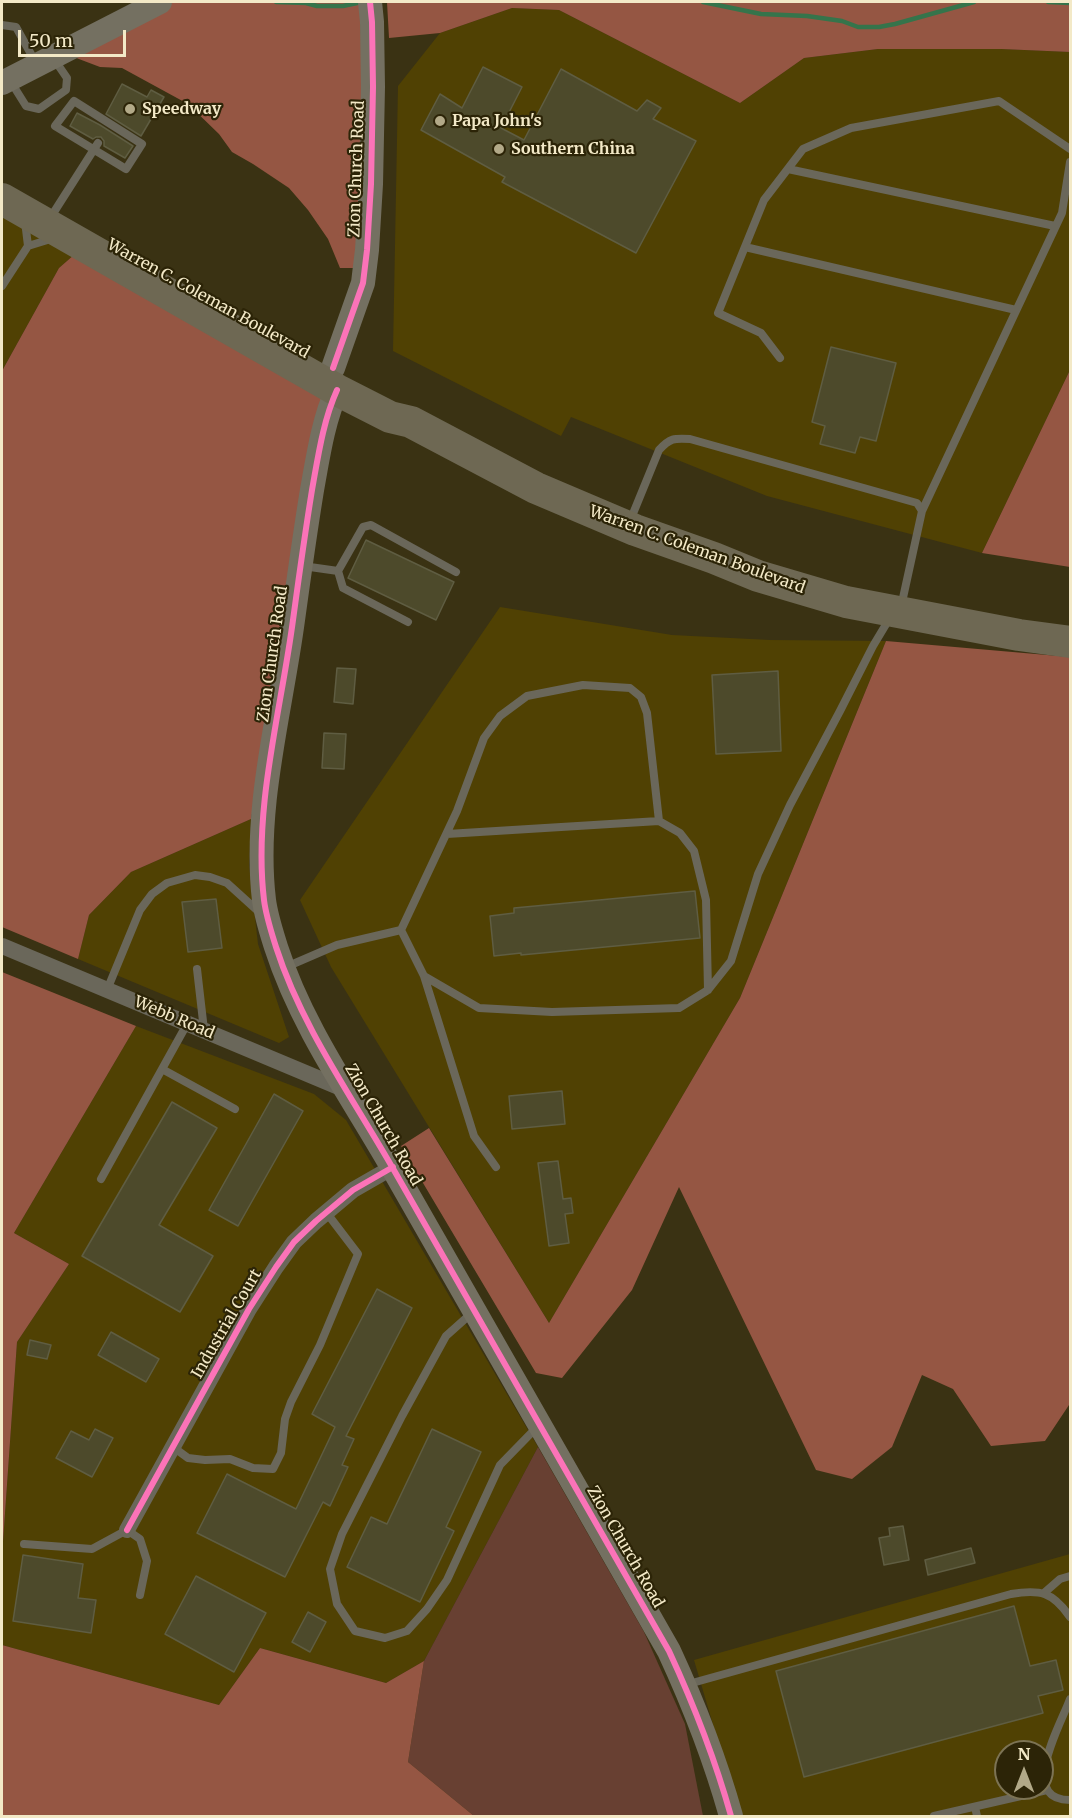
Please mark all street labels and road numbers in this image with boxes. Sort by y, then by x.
street label: Zion Church Road [345,100,369,238]
street label: Warren C. Coleman Boulevard [104,235,312,363]
street label: Warren C. Coleman Boulevard [586,502,808,598]
street label: Zion Church Road [254,585,292,723]
street label: Webb Road [131,992,217,1044]
street label: Zion Church Road [340,1061,426,1189]
street label: Industrial Court [188,1266,266,1382]
street label: Zion Church Road [582,1483,668,1611]

